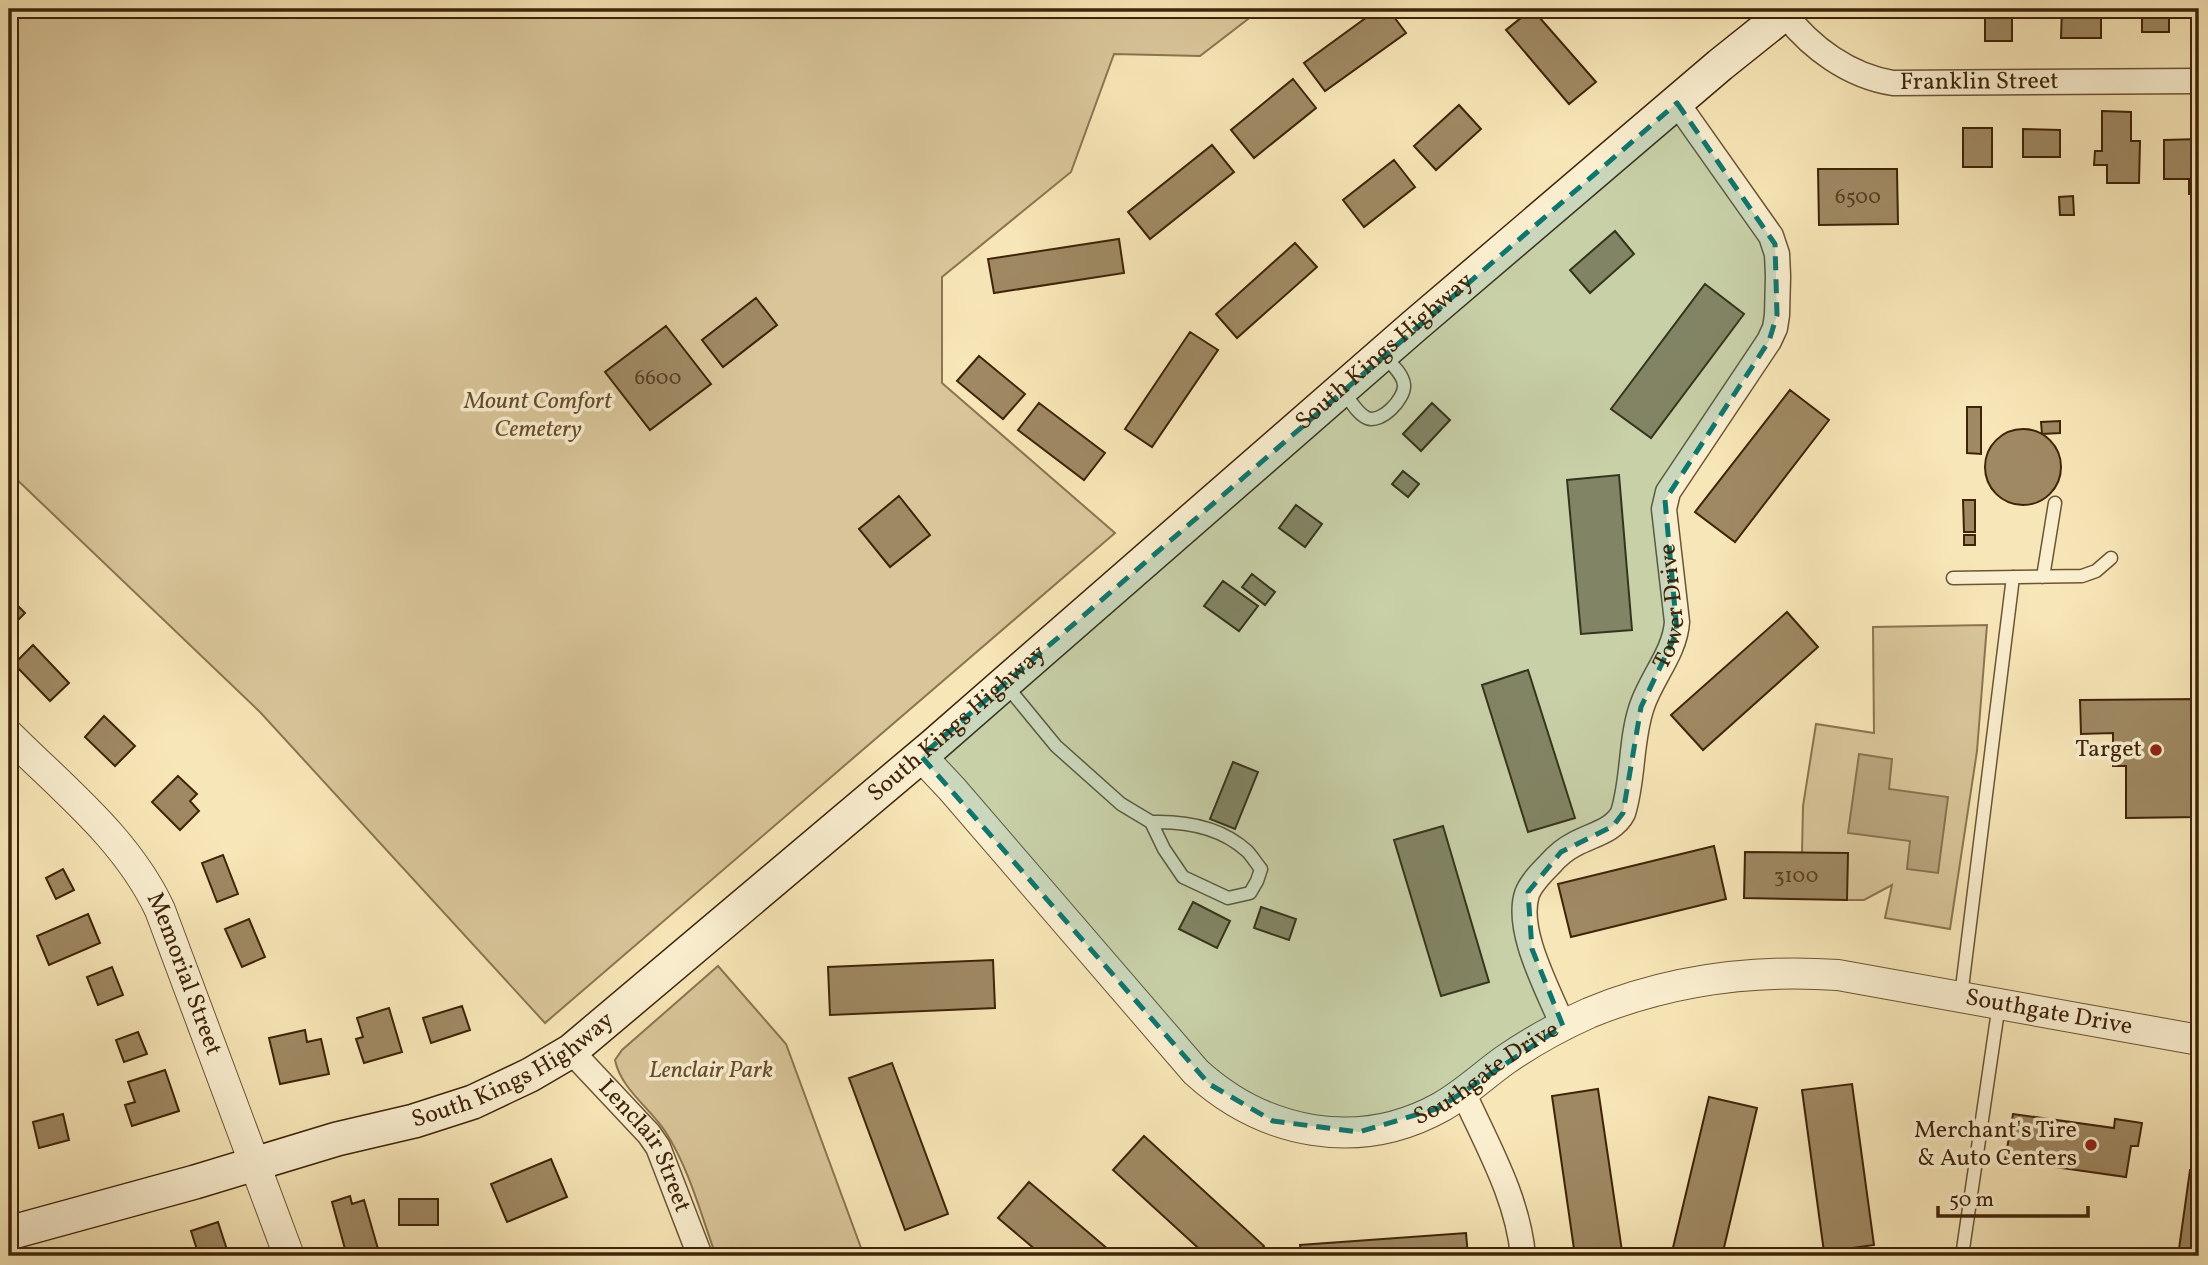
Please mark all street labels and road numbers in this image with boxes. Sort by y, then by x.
street label: Franklin Street [1900,65,2059,100]
street label: South Kings Highway [1288,265,1482,439]
street label: Tower Drive [1646,542,1694,676]
street label: South Kings Highway [861,637,1054,811]
street label: Memorial Street [137,887,230,1060]
street label: Southgate Drive [1962,981,2135,1045]
street label: South Kings Highway [408,1004,622,1138]
street label: Southgate Drive [1409,1013,1566,1135]
street label: Lenclair Street [590,1072,699,1218]

